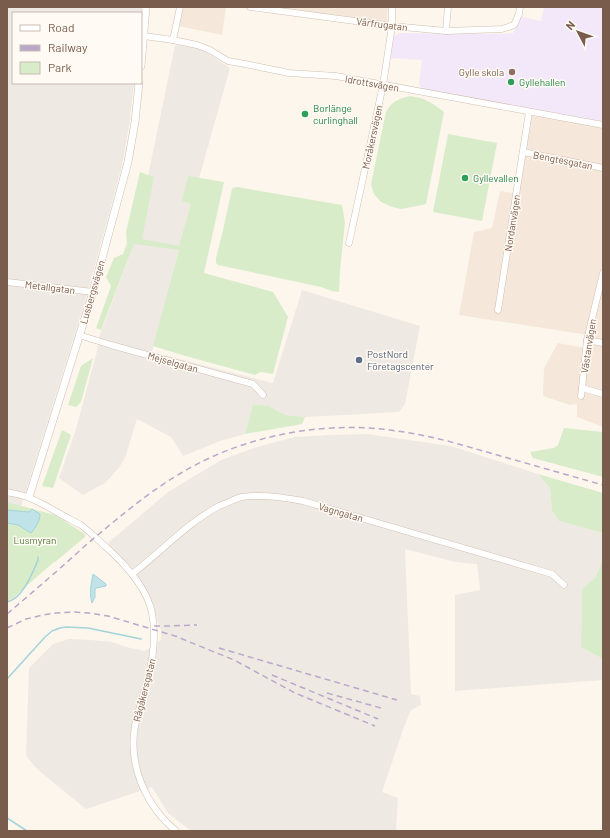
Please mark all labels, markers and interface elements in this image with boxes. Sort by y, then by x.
legend [12,12,142,84]
north arrow [558,12,598,52]
street label: Vårfrugatan [356,15,408,33]
text: N [563,18,577,32]
text: Road [48,20,75,34]
text: Railway [48,40,88,54]
text: Park [48,60,72,74]
place label: Gylle skola [459,66,504,78]
marker: Gylle skola [507,67,517,77]
street label: Idrottsvägen [344,72,400,94]
place label: Gyllehallen [519,76,566,88]
marker: Gyllehallen [506,77,516,87]
place label: Borlänge curlinghall [313,102,358,126]
street label: Moråkersvägen [359,104,385,170]
marker: Borlänge curlinghall [300,109,310,119]
street label: Bengtesgatan [532,148,594,172]
place label: Gyllevallen [473,172,519,184]
marker: Gyllevallen [460,173,470,183]
street label: Nordanvägen [502,194,522,252]
street label: Lusbergsvägen [77,259,107,325]
street label: Metallgatan [24,278,76,296]
street label: Västanvägen [578,318,598,374]
place label: PostNord Företagscenter [367,348,434,372]
street label: Mejselgatan [146,349,200,375]
marker: PostNord Företagscenter [354,355,364,365]
street label: Vagngatan [317,500,365,524]
park label: Lusmyran [14,534,56,546]
street label: Rågåkersgatan [130,657,158,723]

